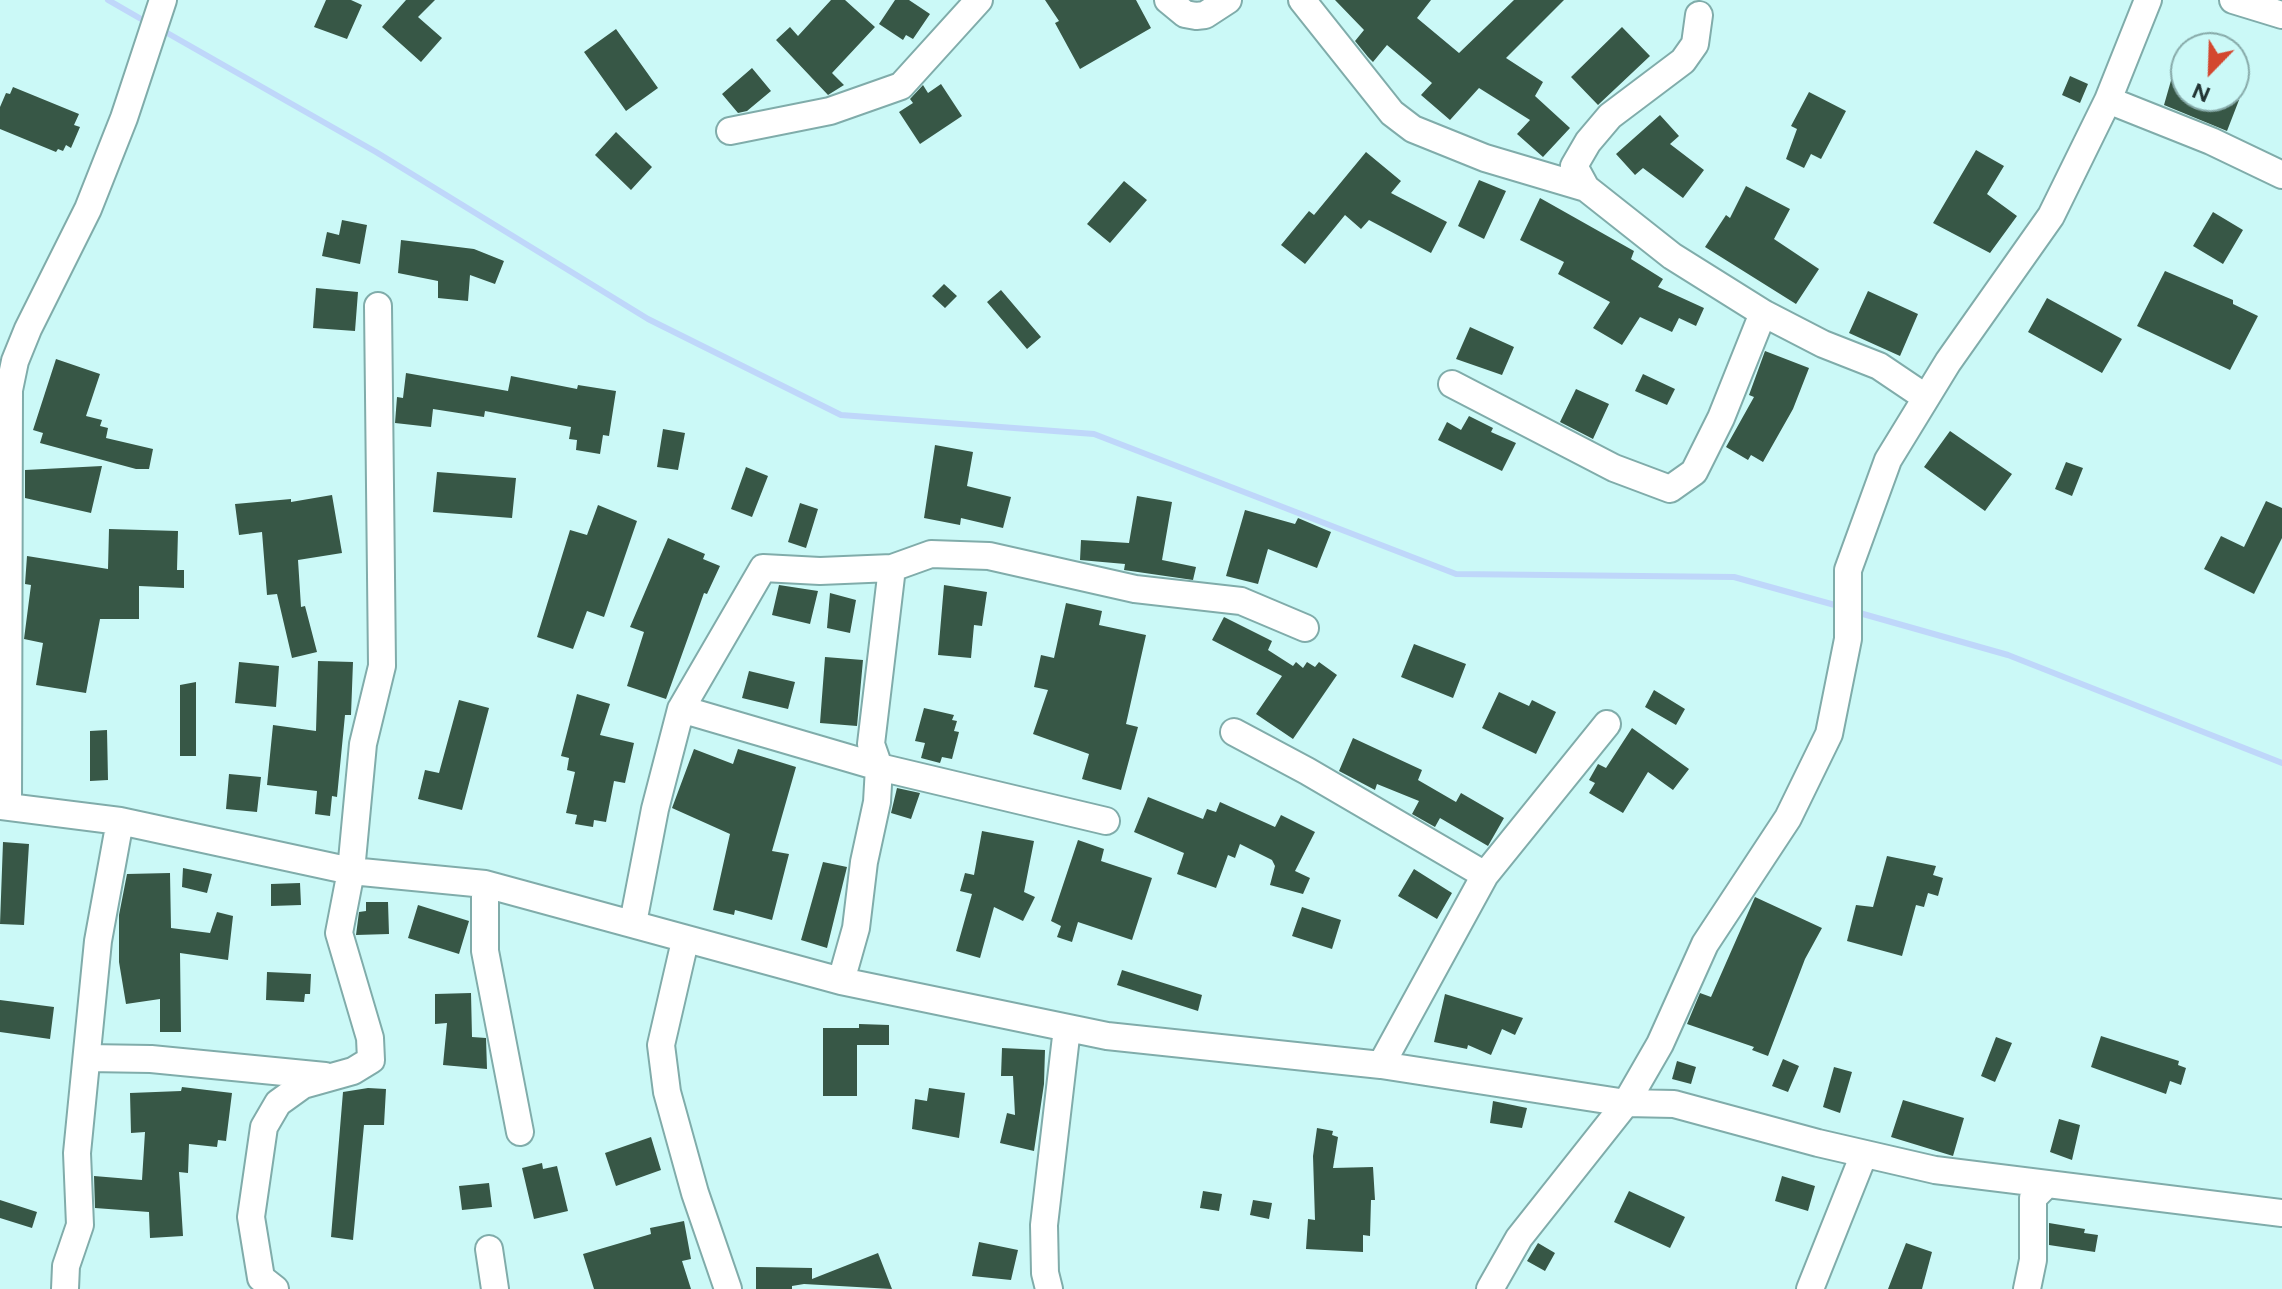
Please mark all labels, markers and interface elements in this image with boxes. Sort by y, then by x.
north arrow [2170,32,2250,112]
text: N [2188,77,2214,108]

